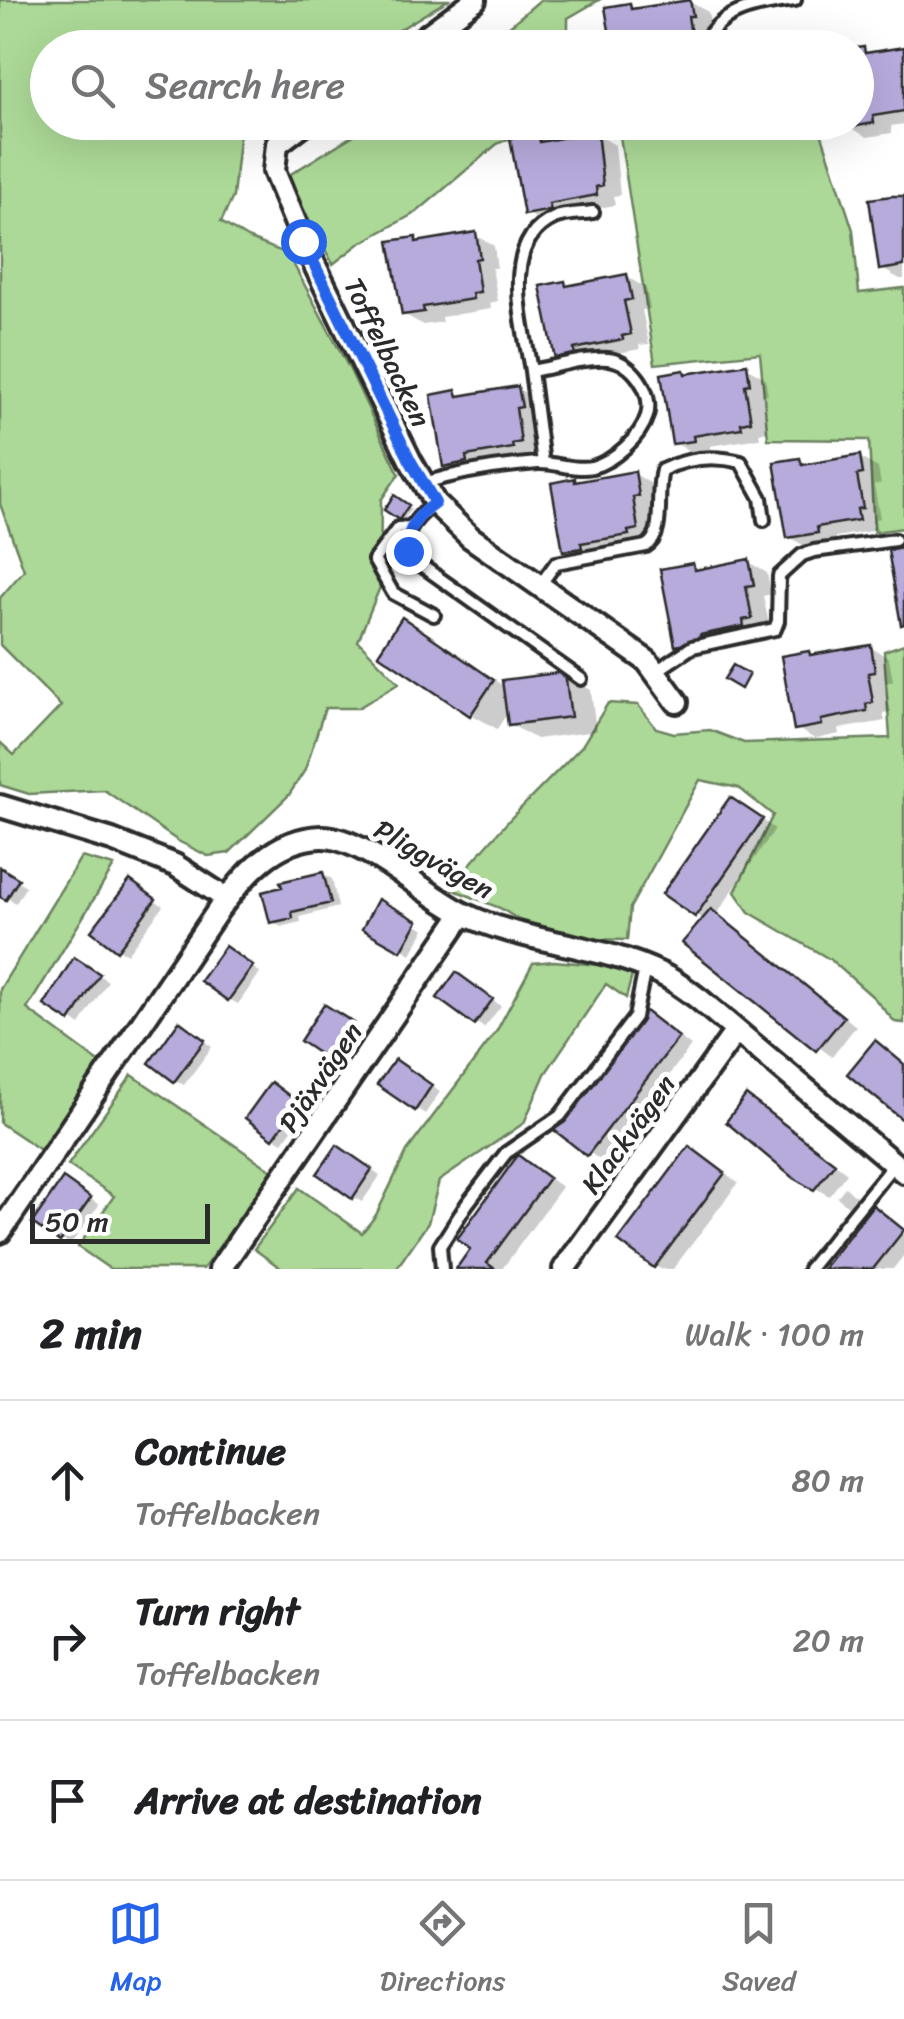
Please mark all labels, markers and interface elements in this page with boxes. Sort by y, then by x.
search box [30,30,874,140]
text: Search here [145,52,345,119]
icon: search [65,58,120,113]
route start [281,219,327,265]
street label: Toffelbacken [330,269,445,436]
route end [386,529,432,575]
street label: Pliggvägen [364,805,503,914]
street label: Pjäxvägen [265,1012,376,1143]
street label: Klackvägen [568,1064,689,1205]
text: 50 m [45,1197,109,1246]
scale bar [30,1199,210,1244]
text: 2 min [40,1297,142,1371]
text: Walk · 100 m [685,1306,864,1363]
text: Continue [135,1418,286,1485]
text: 80 m [792,1452,864,1509]
icon: ahead [40,1453,95,1508]
text: Toffelbacken [135,1485,320,1542]
text: Turn right [135,1578,300,1645]
text: 20 m [792,1612,864,1669]
icon: right [40,1613,95,1668]
text: Toffelbacken [135,1645,320,1702]
text: Arrive at destination [135,1767,482,1834]
icon: arrive [40,1773,95,1828]
tab: Map [108,1896,163,2005]
tab: Directions [380,1896,505,2005]
tab: Saved [722,1896,796,2005]

